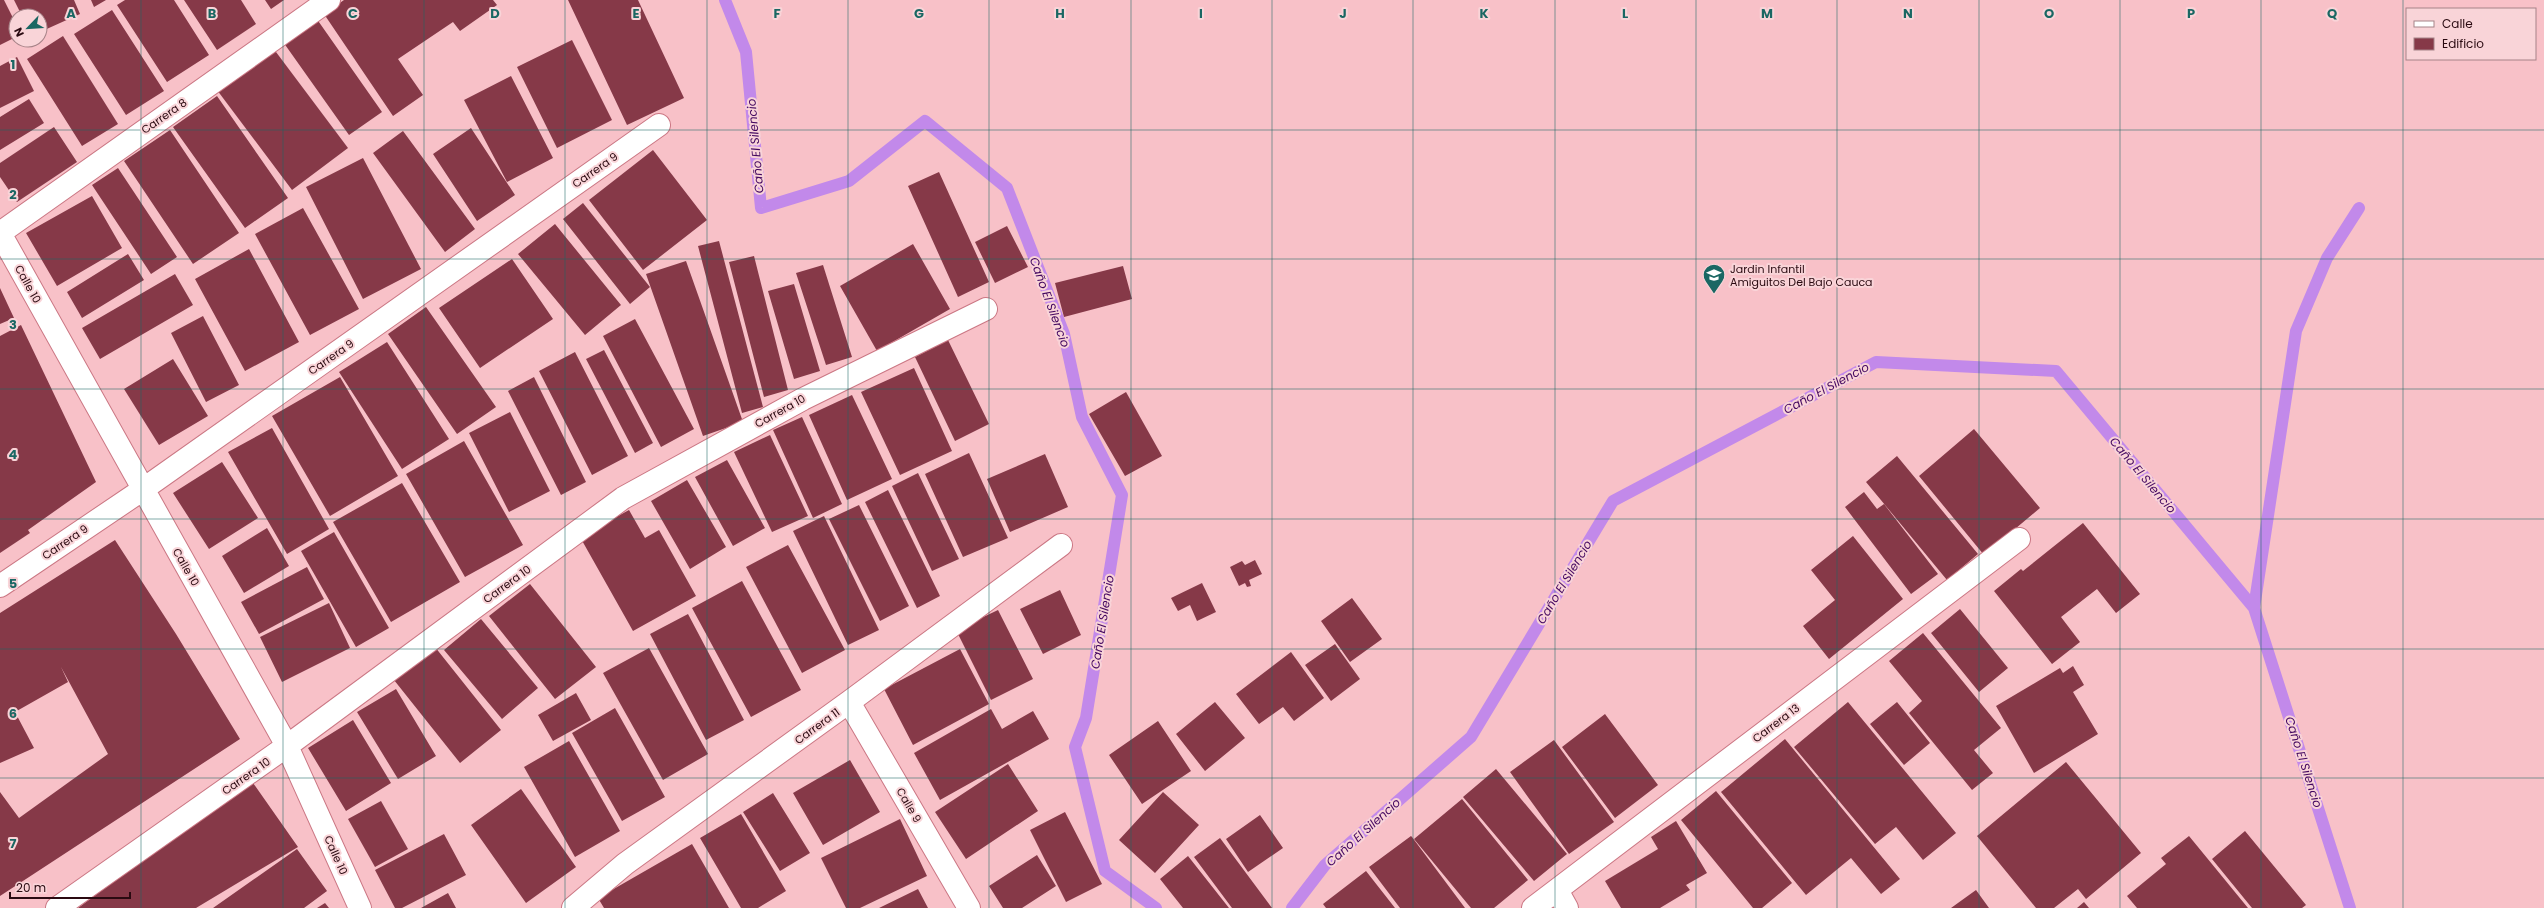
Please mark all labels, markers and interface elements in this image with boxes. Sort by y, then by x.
text: A [66,4,76,23]
text: B [208,4,217,23]
text: C [348,4,358,23]
text: D [490,4,500,23]
text: E [632,4,640,23]
text: F [773,4,781,23]
text: G [914,4,924,23]
text: H [1055,4,1065,23]
text: I [1199,4,1203,23]
text: J [1339,4,1347,23]
text: K [1479,4,1489,23]
text: L [1622,4,1628,23]
text: M [1761,4,1773,23]
text: N [1903,4,1913,23]
text: O [2044,4,2054,23]
text: P [2187,4,2195,23]
text: Q [2327,4,2337,23]
north arrow [8,8,48,48]
legend [2406,8,2536,60]
text: Calle [2442,15,2473,32]
text: N [10,25,28,39]
text: Edificio [2442,35,2484,52]
text: 1 [11,55,15,74]
street label: Carrera 8 [138,94,190,138]
water label: Caño El Silencio [742,98,768,194]
street label: Carrera 9 [569,148,621,192]
text: 2 [9,185,17,204]
water label: Caño El Silencio [1026,254,1074,350]
place label: Jardin Infantil Amiguitos Del Bajo Cauca [1730,261,1873,290]
street label: Calle 10 [11,262,45,306]
school or university icon: Jardin Infantil Amiguitos Del Bajo Cauca [1701,262,1727,295]
text: 3 [9,315,17,334]
street label: Carrera 9 [305,335,357,379]
water label: Caño El Silencio [1780,358,1872,418]
street label: Carrera 10 [752,390,808,432]
water label: Caño El Silencio [2106,433,2180,517]
text: 4 [9,445,18,464]
street label: Carrera 9 [39,521,91,563]
water label: Caño El Silencio [1532,537,1596,627]
street label: Calle 10 [169,545,203,589]
street label: Carrera 10 [480,561,534,607]
water label: Caño El Silencio [1086,573,1118,670]
text: 5 [9,574,17,593]
street label: Carrera 13 [1749,700,1803,746]
text: 6 [9,704,17,723]
street label: Carrera 11 [791,704,843,748]
water label: Caño El Silencio [2281,714,2327,810]
street label: Carrera 10 [219,753,274,799]
street label: Calle 9 [893,785,925,826]
water label: Caño El Silencio [1322,794,1404,870]
street label: Calle 10 [320,833,352,877]
text: 7 [10,834,17,853]
scale bar [10,874,130,900]
text: 20 m [16,879,46,896]

